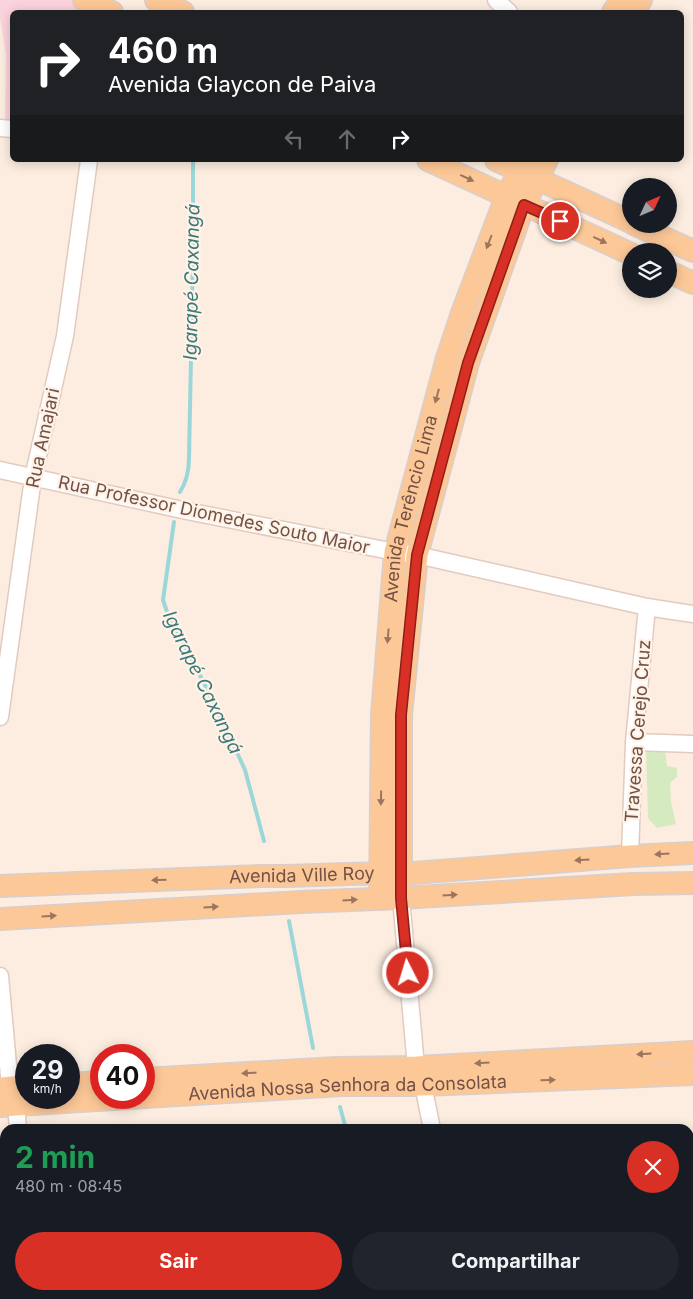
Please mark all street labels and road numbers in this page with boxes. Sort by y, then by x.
street label: Rua Amajari [22,386,63,490]
street label: Avenida Terêncio Lima [380,413,441,603]
street label: Rua Professor Diomedes Souto Maior [57,471,372,558]
street label: Travessa Cerejo Cruz [621,639,654,823]
street label: Avenida Ville Roy [229,863,375,887]
street label: Avenida Nossa Senhora da Consolata [187,1071,507,1104]

